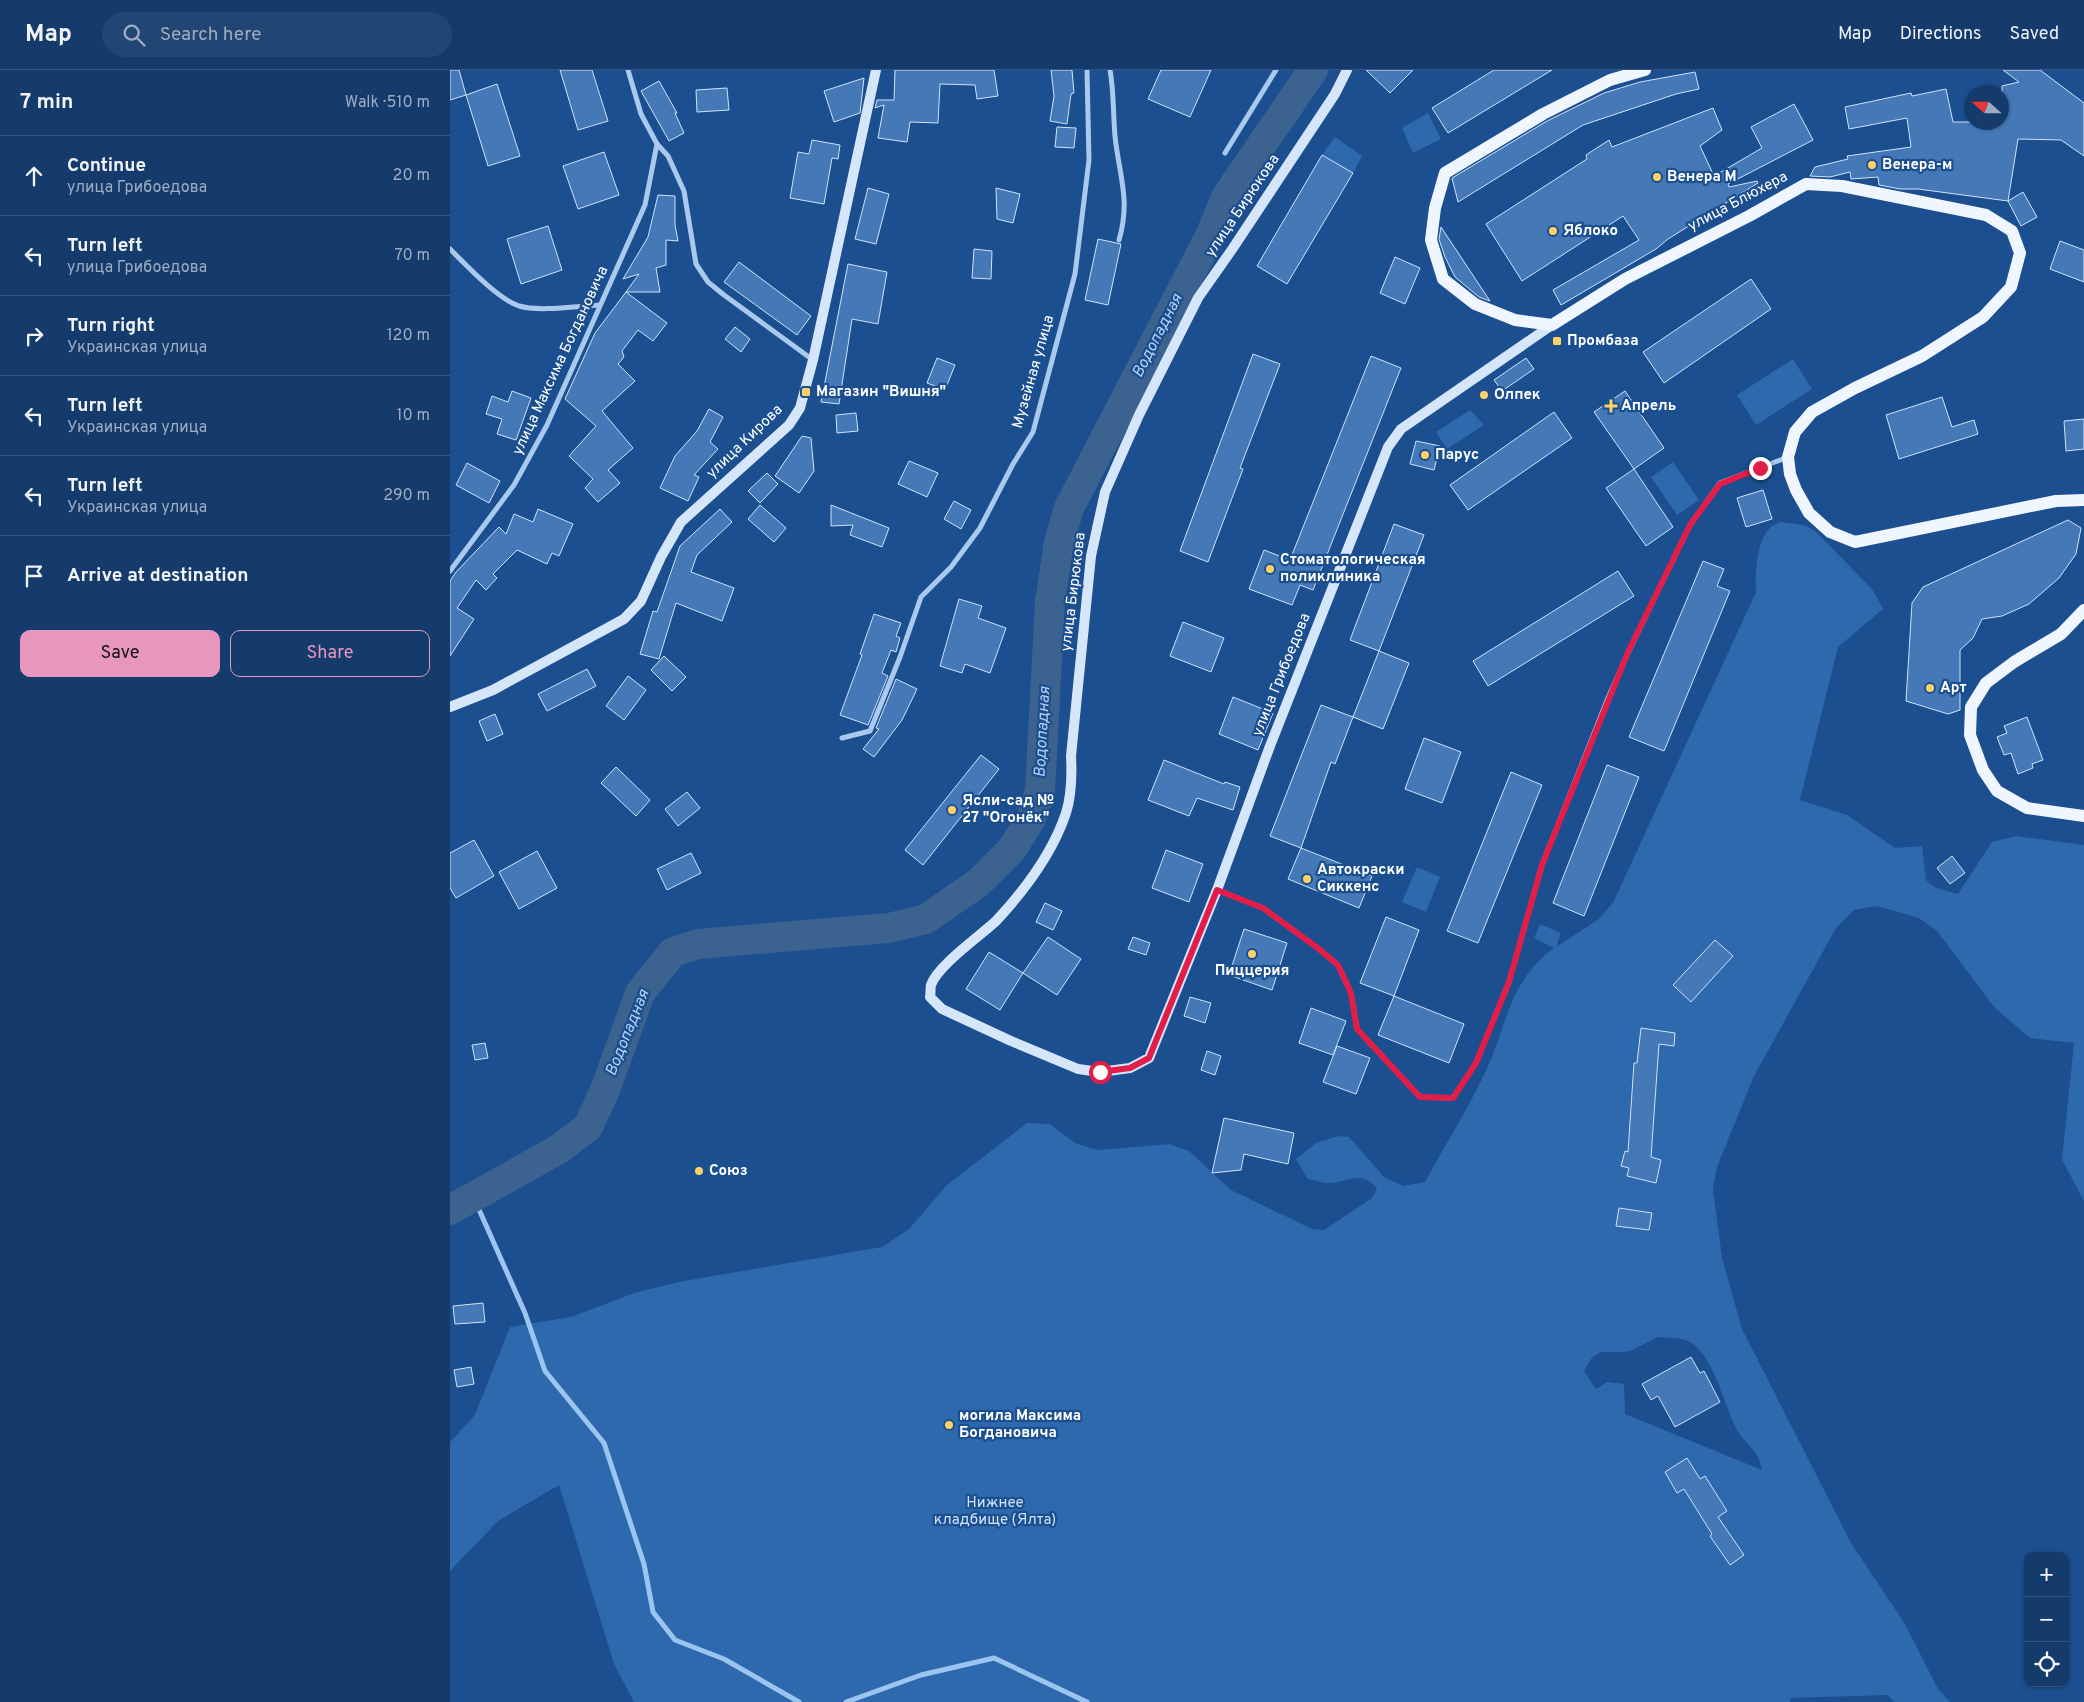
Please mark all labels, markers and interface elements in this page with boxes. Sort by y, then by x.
search box [102,12,452,57]
text: Map [25,20,72,50]
icon: search [120,21,148,49]
text: Search here [160,23,261,47]
text: Map [1838,23,1872,46]
text: Directions [1900,23,1982,46]
text: Saved [2010,23,2059,46]
north arrow [1964,85,2009,130]
text: 7 min [20,89,73,116]
text: Walk · 510 m [345,93,430,113]
street label: улица Бирюкова [1202,151,1284,261]
text: Continue [67,154,146,178]
place label: Венера-м [1882,156,1952,175]
marker: Венера-м [1866,159,1878,171]
icon: ahead [20,162,48,190]
text: 20 m [393,166,430,186]
place label: Венера М [1667,168,1737,187]
street label: улица Блюхера [1685,168,1791,236]
marker: Венера М [1651,171,1663,183]
text: улица Грибоедова [67,178,207,198]
place label: Яблоко [1563,222,1618,241]
marker: Яблоко [1547,225,1559,237]
text: Turn left [67,234,143,258]
icon: left [20,242,48,270]
text: 70 m [395,246,430,266]
text: улица Грибоедова [67,258,207,278]
street label: улица Максима Богдановича [509,263,613,459]
water label: Водопадная [1128,290,1188,381]
street label: Музейная улица [1009,313,1059,431]
text: Turn right [67,314,155,338]
icon: right [20,322,48,350]
text: 120 m [387,326,430,346]
place label: Промбаза [1567,332,1639,351]
marker: Промбаза [1551,335,1563,347]
text: Украинская улица [67,338,207,358]
place label: Магазин "Вишня" [816,383,946,402]
marker: Магазин "Вишня" [800,386,812,398]
place label: Олпек [1494,386,1541,405]
marker: Олпек [1478,389,1490,401]
text: Turn left [67,394,143,418]
place label: Апрель [1621,397,1676,416]
marker: Апрель [1605,400,1617,412]
street label: улица Кирова [703,401,787,483]
icon: left [20,402,48,430]
text: 10 m [396,406,430,426]
text: Украинская улица [67,418,207,438]
place label: Парус [1435,446,1479,465]
marker: Парус [1419,449,1431,461]
route end [1749,457,1772,480]
text: Turn left [67,474,143,498]
icon: left [20,482,48,510]
text: 290 m [383,486,430,506]
text: Украинская улица [67,498,207,518]
street label: улица Бирюкова [1057,531,1091,653]
place label: Стоматологическая поликлиника [1280,551,1426,587]
icon: arrive [20,562,48,590]
marker: Стоматологическая поликлиника [1264,563,1276,575]
text: Arrive at destination [67,564,248,588]
street label: улица Грибоедова [1249,611,1315,739]
button: Save [20,630,220,677]
button: Share [230,630,430,677]
place label: Арт [1940,679,1967,698]
marker: Арт [1924,682,1936,694]
water label: Водопадная [1031,685,1055,778]
place label: Ясли-сад № 27 "Огонёк" [962,792,1054,828]
marker: Ясли-сад № 27 "Огонёк" [946,804,958,816]
place label: Автокраски Сиккенс [1317,861,1405,897]
marker: Автокраски Сиккенс [1301,873,1313,885]
marker: Пиццерия [1246,948,1258,960]
place label: Пиццерия [1215,962,1289,981]
water label: Водопадная [602,986,655,1079]
route start [1089,1061,1112,1084]
place label: Союз [709,1162,748,1181]
marker: Союз [693,1165,705,1177]
place label: могила Максима Богдановича [959,1407,1081,1443]
marker: могила Максима Богдановича [943,1419,955,1431]
park label: Нижнее кладбище (Ялта) [934,1494,1056,1530]
map controls [2024,1552,2069,1687]
button: + [2024,1552,2069,1597]
button: − [2024,1597,2069,1642]
button: locate [2024,1642,2069,1687]

